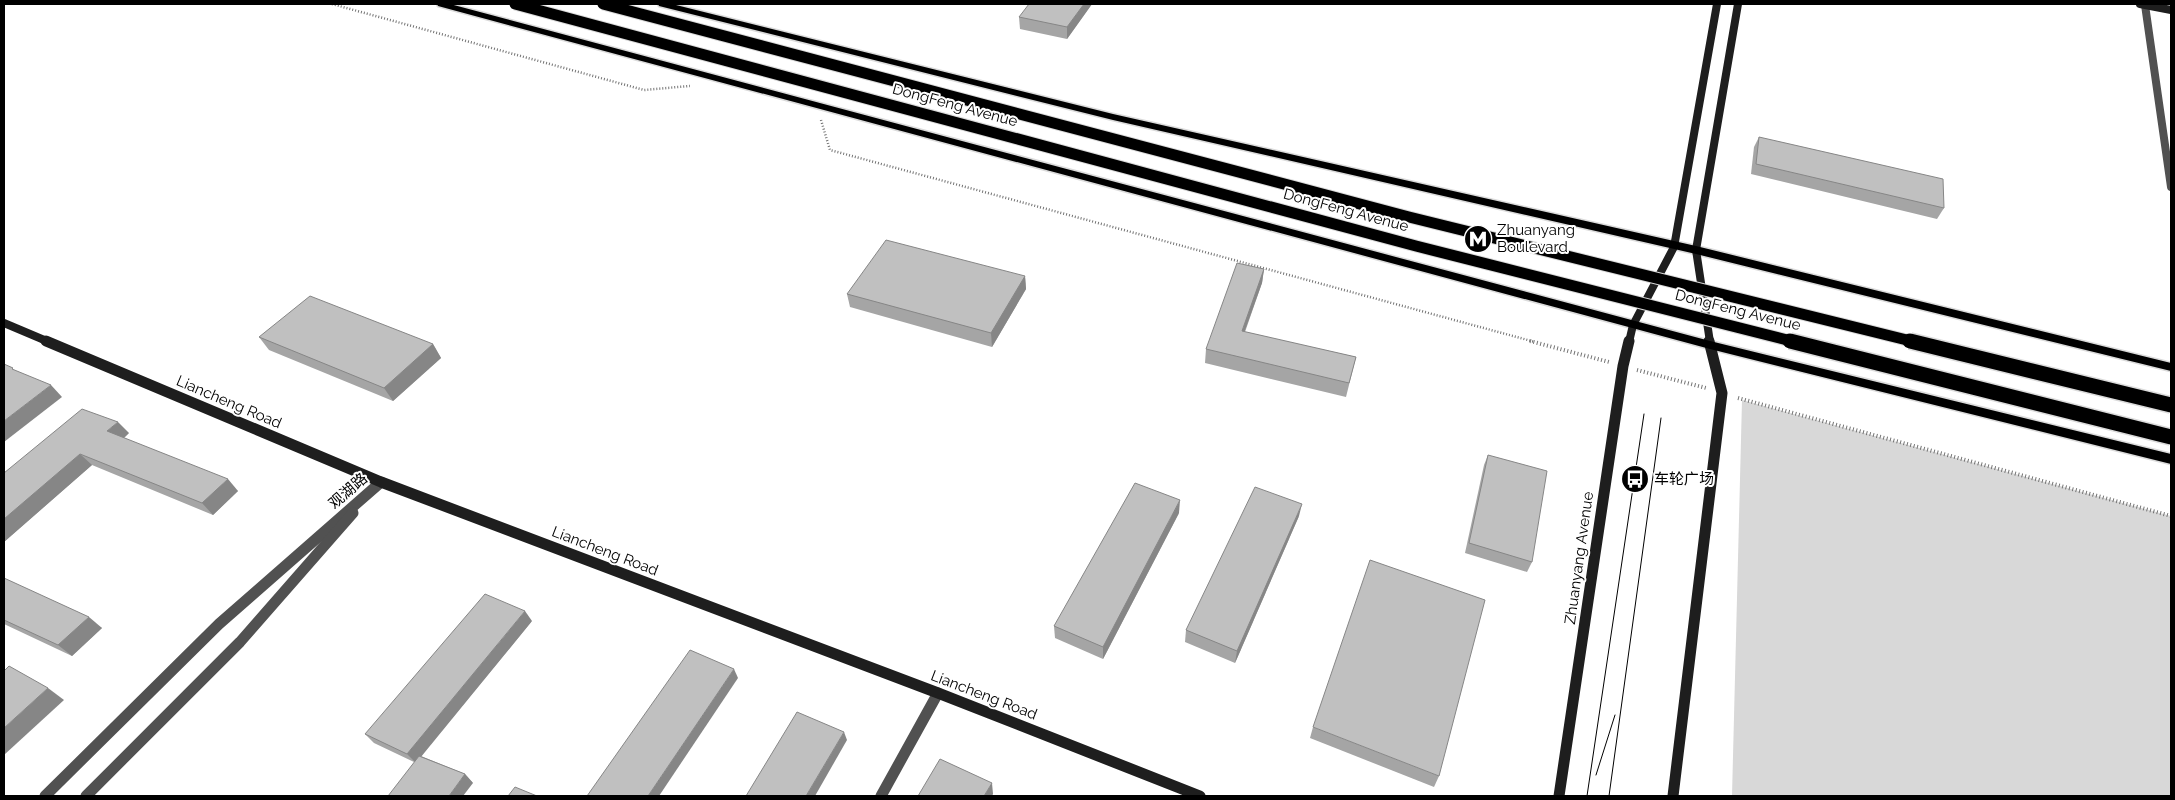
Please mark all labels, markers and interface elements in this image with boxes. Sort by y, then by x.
street label: DongFeng Avenue [890,80,1020,130]
street label: DongFeng Avenue [1281,185,1411,235]
place label: Zhuanyang Boulevard [1497,221,1575,256]
metro station icon: Zhuanyang Boulevard [1463,224,1493,254]
street label: DongFeng Avenue [1673,286,1803,334]
street label: Liancheng Road [174,372,284,432]
bus stop icon: 车轮广场 [1620,464,1650,494]
street label: 观湖路 [325,469,371,513]
place label: 车轮广场 [1654,470,1714,488]
street label: Zhuanyang Avenue [1561,490,1597,626]
street label: Liancheng Road [549,522,661,580]
street label: Liancheng Road [928,666,1040,724]

